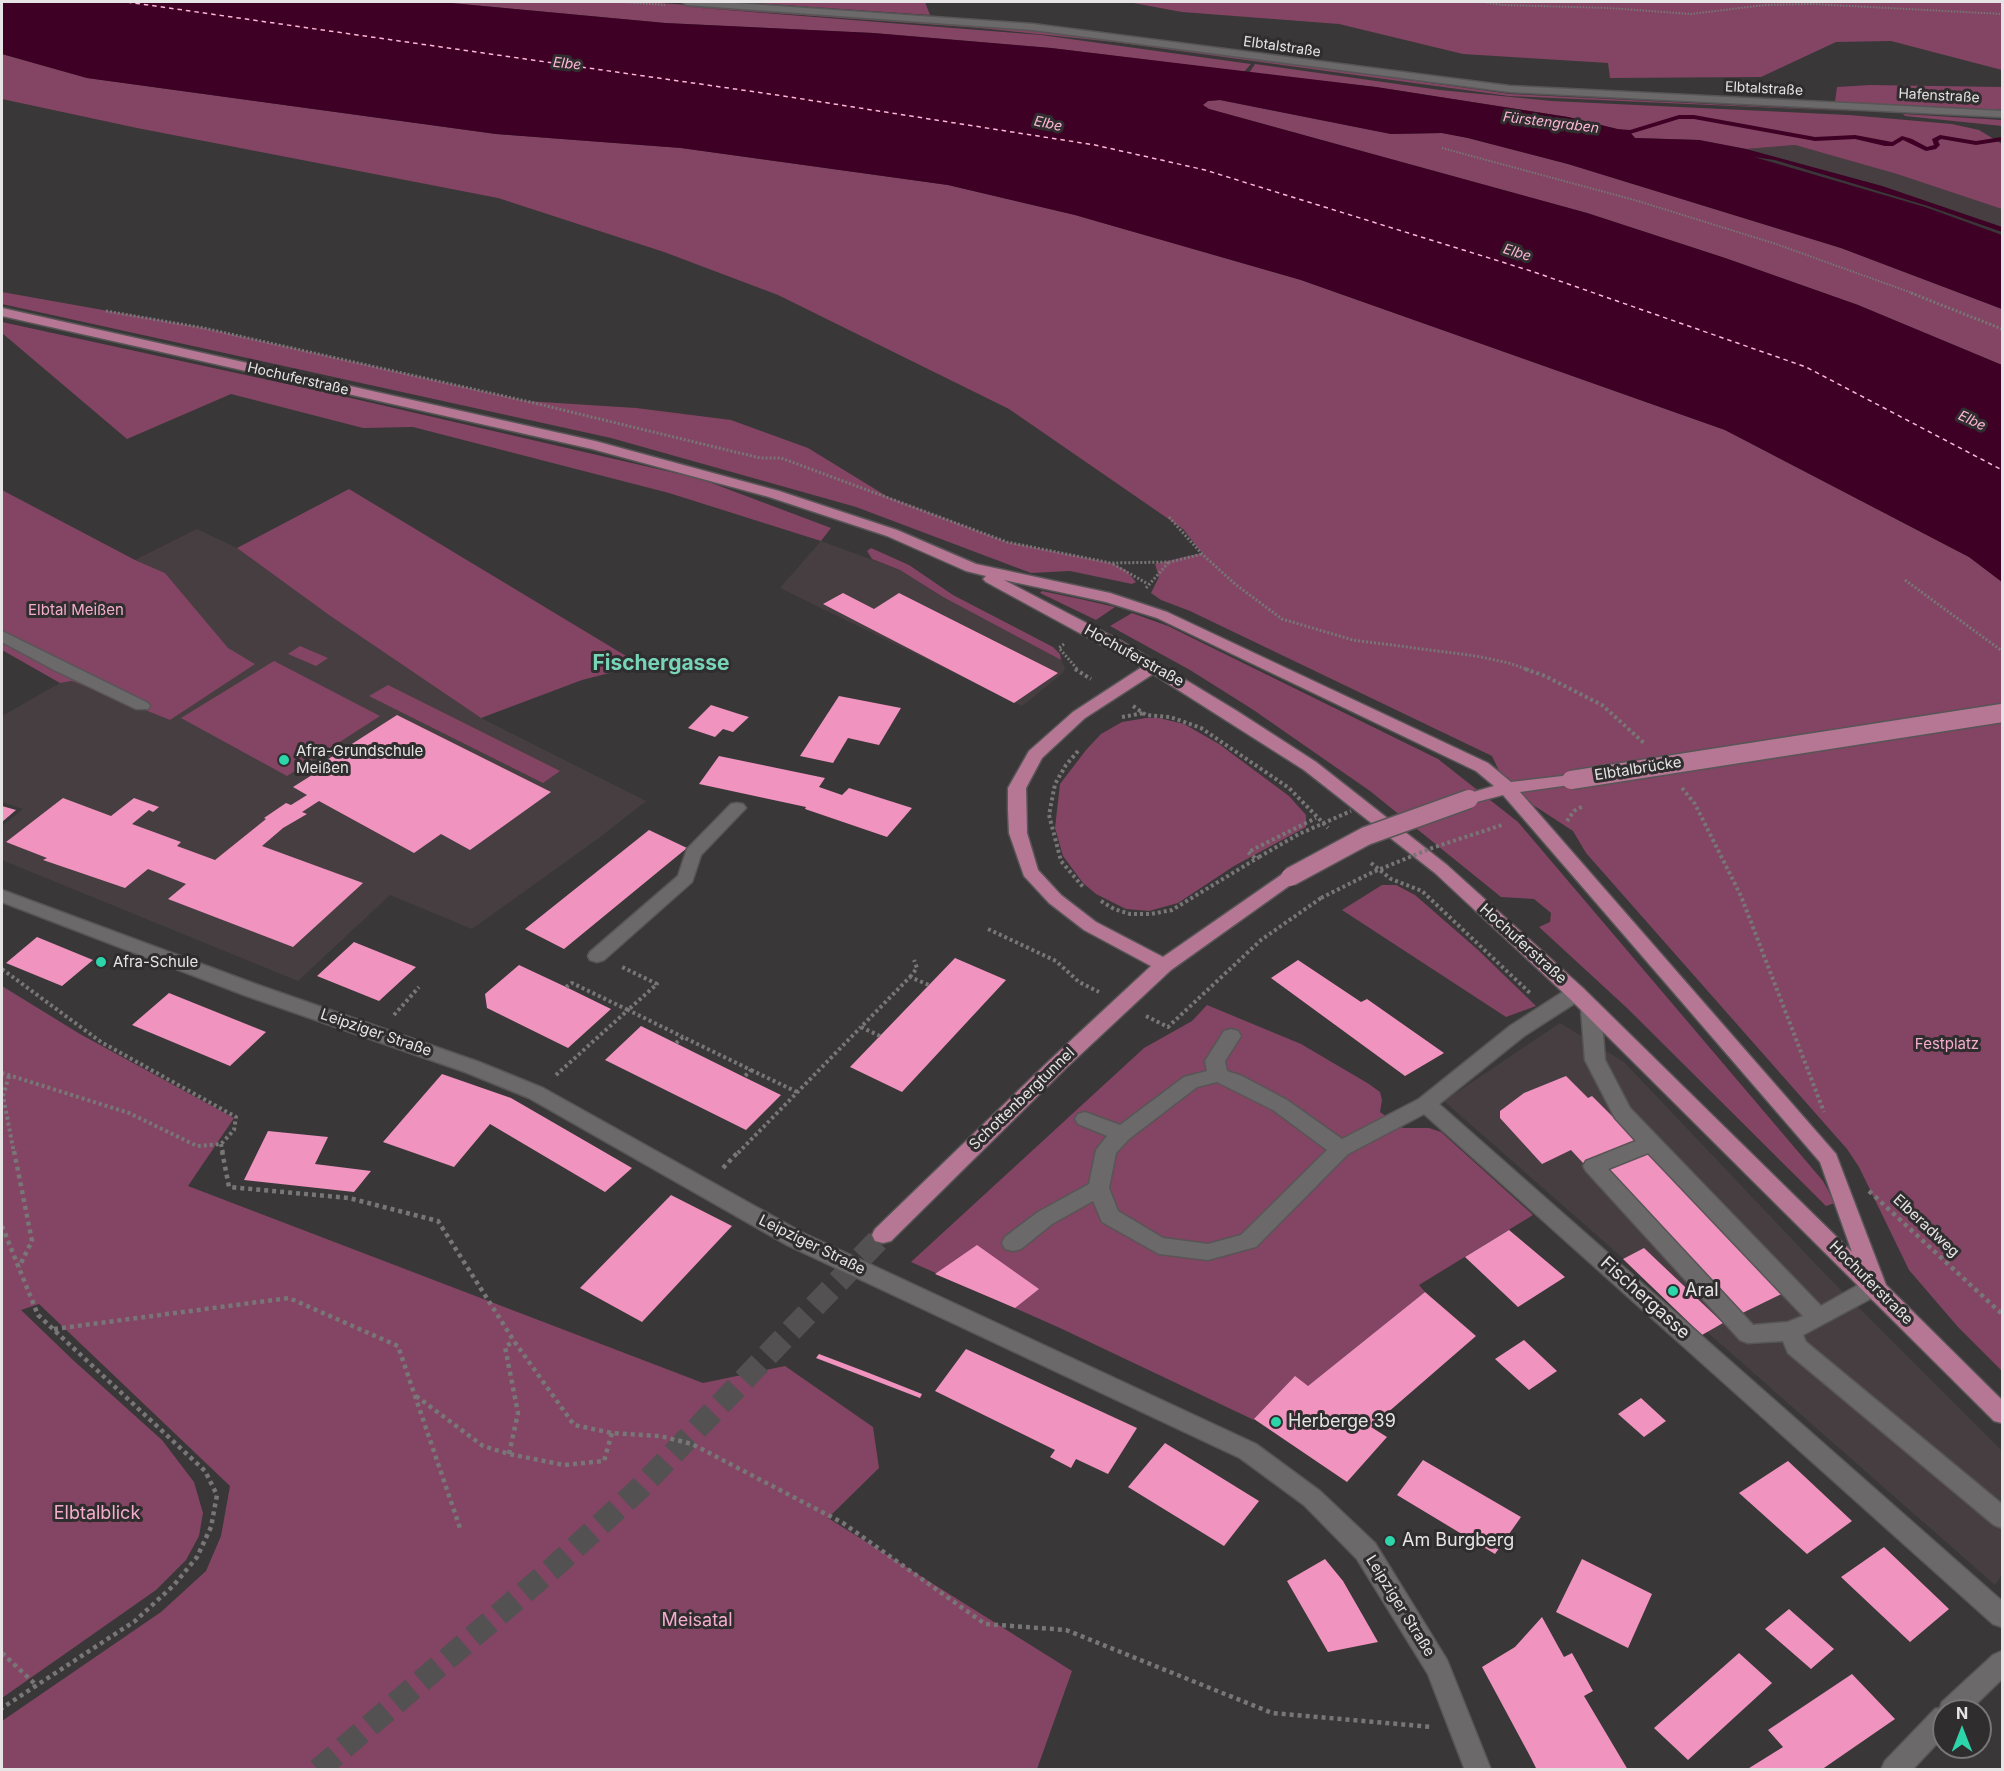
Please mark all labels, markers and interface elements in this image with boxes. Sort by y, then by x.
street label: Elbtalstraße [1242,33,1322,61]
water label: Elbe [552,54,582,74]
street label: Elbtalstraße [1725,79,1803,99]
street label: Hafenstraße [1898,85,1980,107]
water label: Fürstengraben [1502,109,1600,137]
water label: Elbe [1032,113,1064,135]
water label: Elbe [1501,241,1533,265]
street label: Hochuferstraße [246,359,350,399]
water label: Elbe [1956,407,1988,435]
park label: Elbtal Meißen [28,601,124,619]
street label: Hochuferstraße [1081,621,1187,691]
district label: Fischergasse [592,651,730,677]
place label: Afra-Grundschule Meißen [296,742,423,777]
marker: Afra-Grundschule Meißen [277,753,291,767]
street label: Elbtalbrücke [1593,753,1683,785]
street label: Hochuferstraße [1476,900,1570,988]
place label: Afra-Schule [113,953,198,971]
marker: Afra-Schule [94,955,108,969]
street label: Leipziger Straße [318,1006,434,1060]
park label: Festplatz [1915,1035,1979,1053]
street label: Schottenbergtunnel [966,1044,1078,1154]
street label: Elberadweg [1889,1191,1963,1261]
street label: Leipziger Straße [756,1211,868,1279]
street label: Hochuferstraße [1825,1237,1917,1329]
street label: Fischergasse [1596,1252,1694,1344]
place label: Aral [1685,1280,1719,1302]
marker: Aral [1666,1284,1680,1298]
place label: Herberge 39 [1288,1411,1396,1433]
marker: Herberge 39 [1269,1415,1283,1429]
park label: Elbtalblick [54,1503,140,1525]
place label: Am Burgberg [1402,1530,1514,1552]
marker: Am Burgberg [1383,1534,1397,1548]
street label: Leipziger Straße [1362,1552,1438,1660]
park label: Meisatal [661,1610,733,1632]
north arrow [1932,1699,1992,1759]
text: N [1956,1703,1968,1723]

